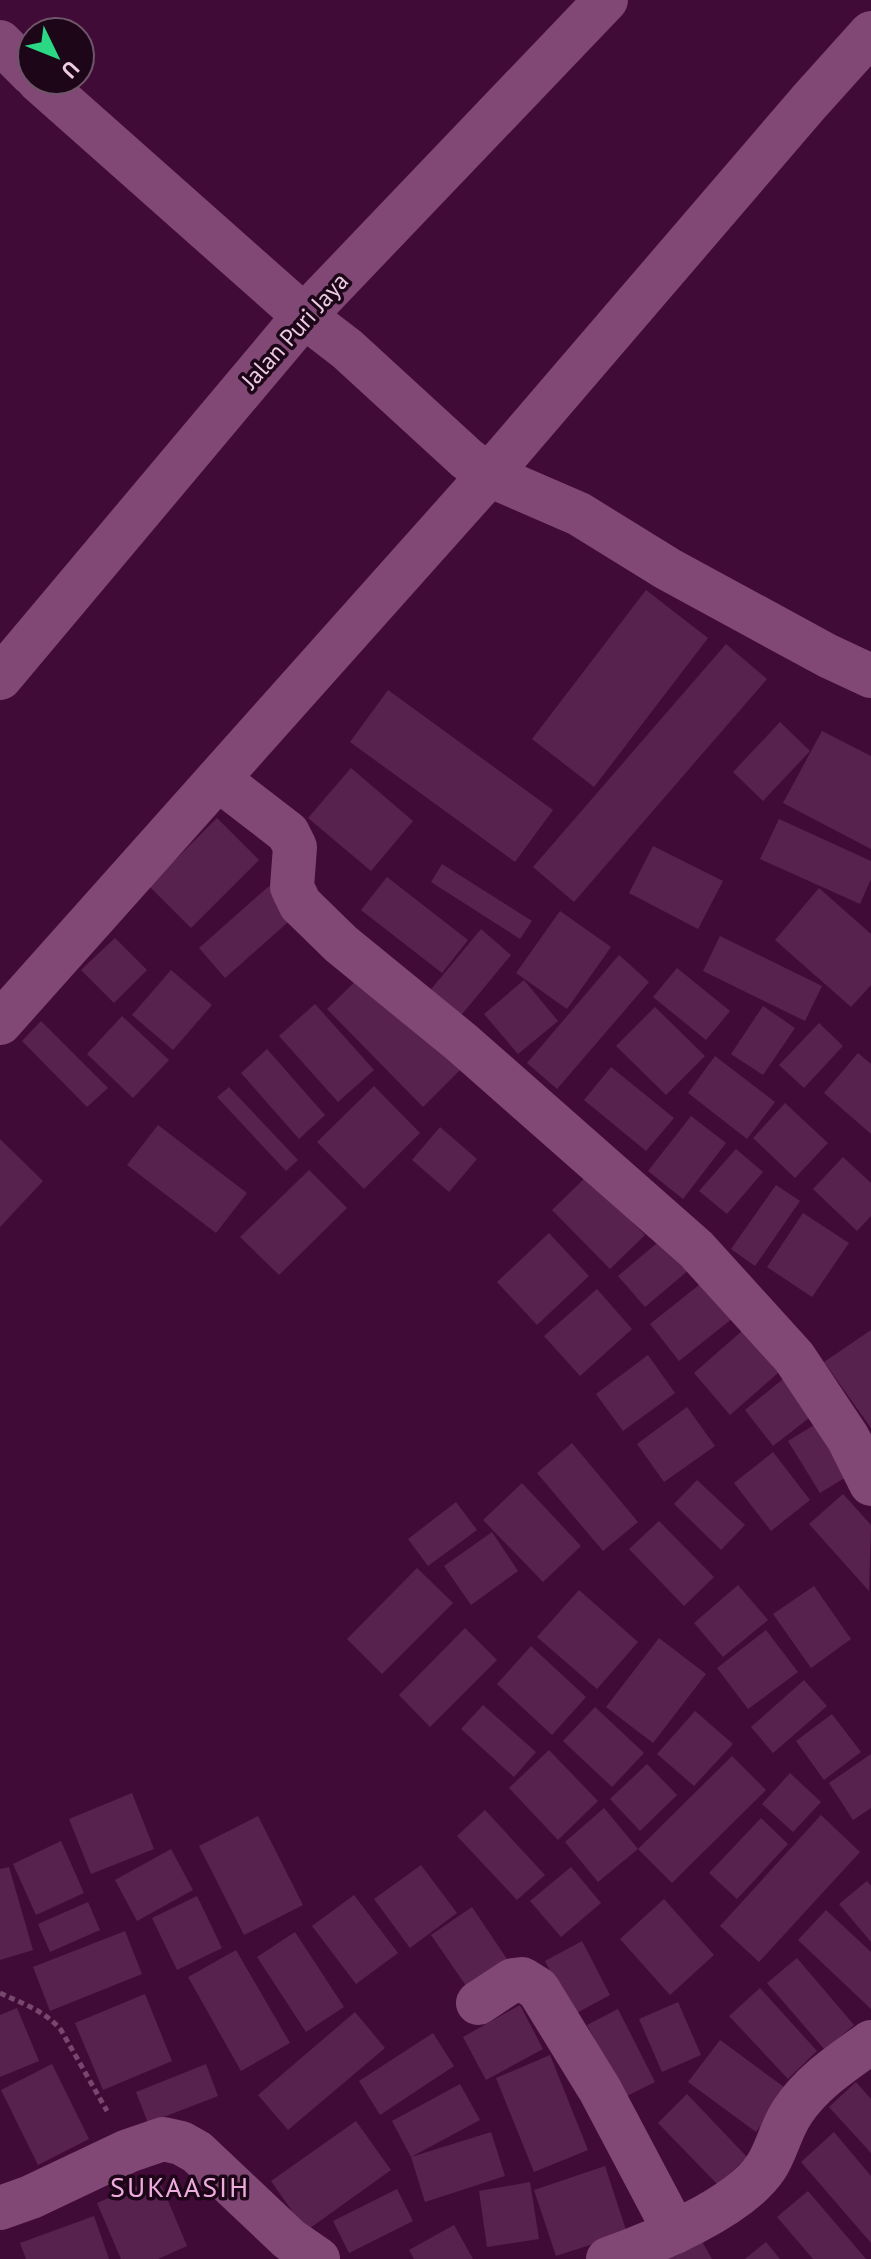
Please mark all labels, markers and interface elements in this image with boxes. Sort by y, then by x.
north arrow [16,16,96,96]
text: U [56,55,86,84]
street label: Jalan Puri Jaya [234,266,355,396]
district label: SUKAASIH [110,2168,250,2205]

